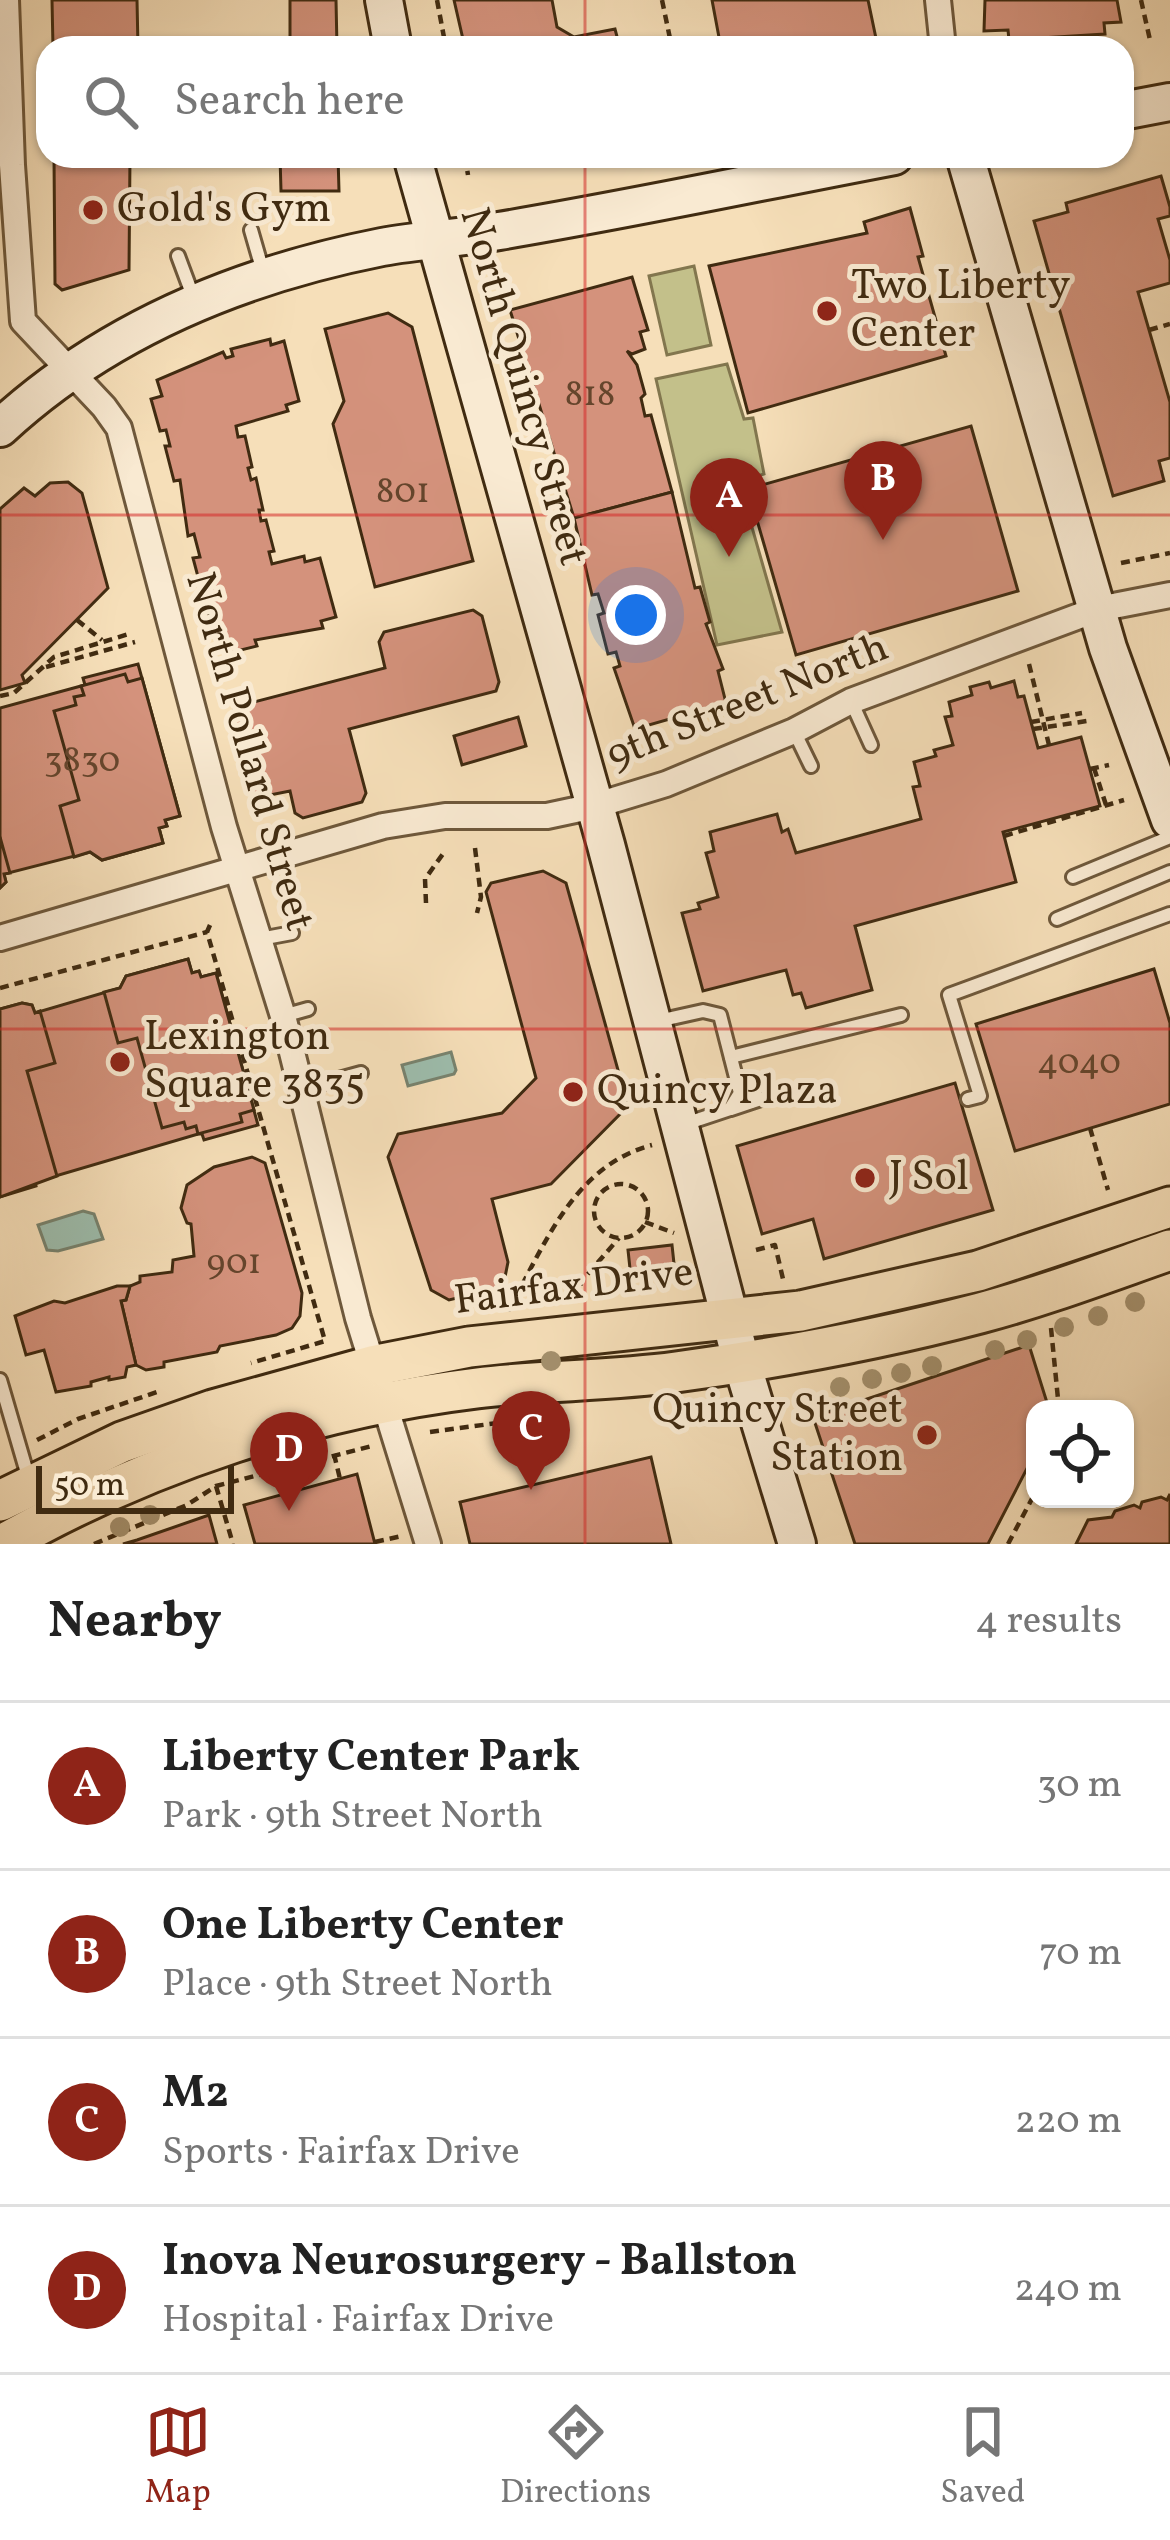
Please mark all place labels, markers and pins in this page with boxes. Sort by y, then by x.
place label: Gold's Gym [117,181,331,240]
marker: Gold's Gym [80,197,106,223]
place label: Two Liberty Center [851,258,1071,365]
marker: Two Liberty Center [814,298,840,324]
pin: B [844,441,922,540]
pin: A [690,458,768,557]
place label: Lexington Square 3835 [144,1009,365,1116]
marker: Lexington Square 3835 [107,1049,133,1075]
place label: Quincy Plaza [597,1063,838,1122]
marker: Quincy Plaza [560,1079,586,1105]
place label: J Sol [889,1149,969,1208]
marker: J Sol [852,1165,878,1191]
place label: Quincy Street Station [652,1382,903,1489]
pin: C [492,1391,570,1490]
pin: D [250,1412,328,1511]
marker: Quincy Street Station [914,1422,940,1448]

